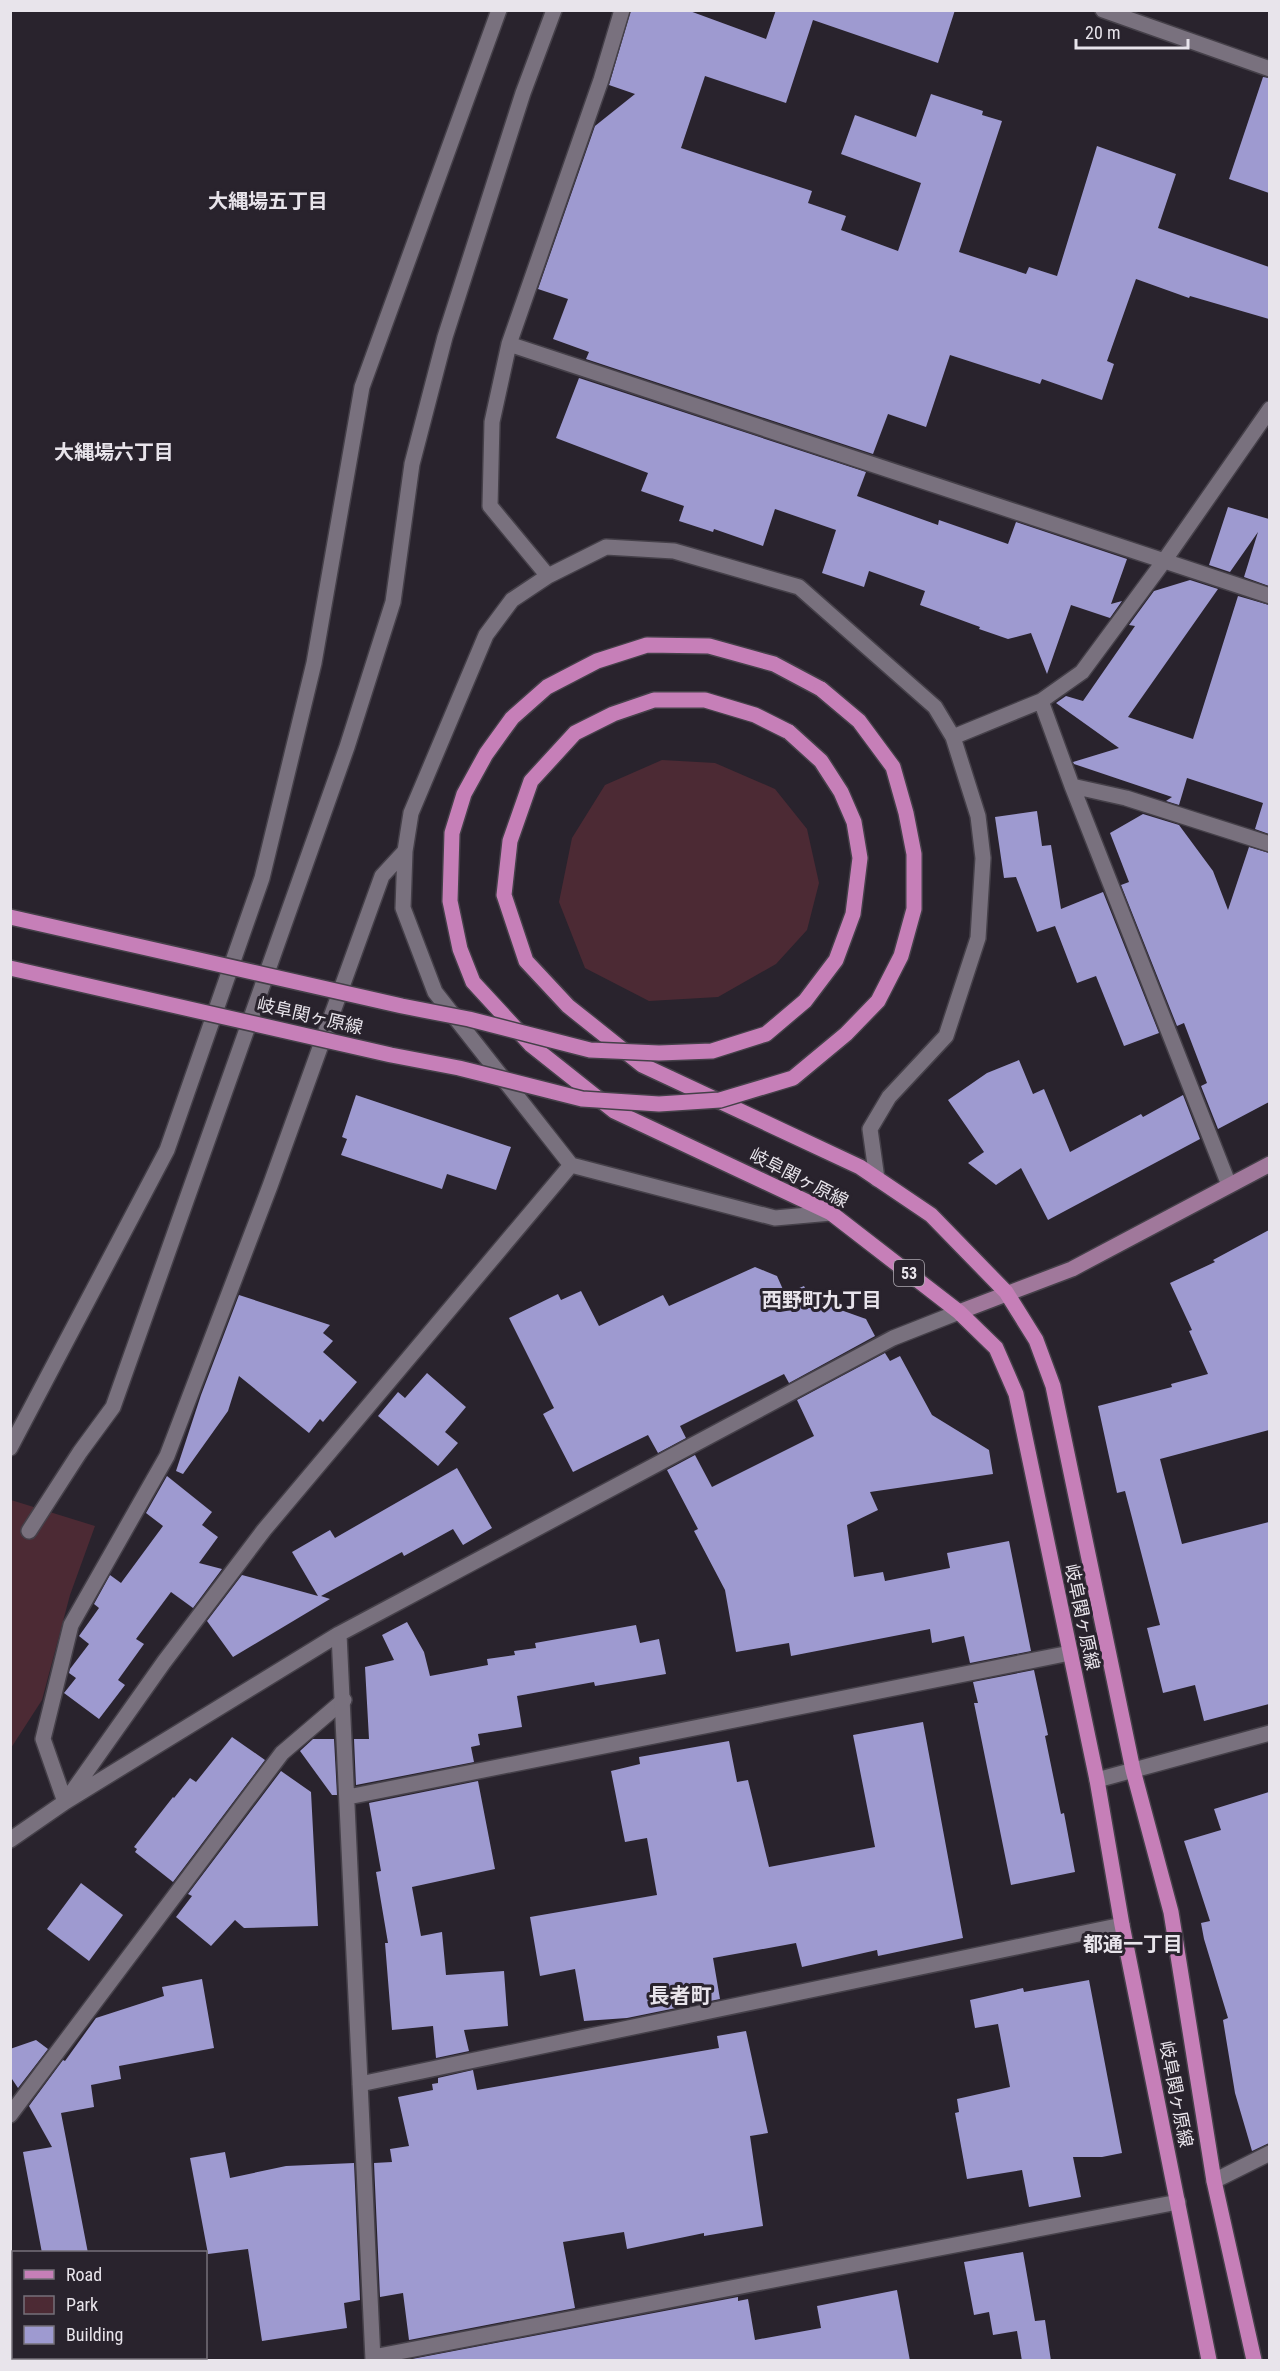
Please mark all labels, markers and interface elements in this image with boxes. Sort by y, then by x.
scale bar [1076,12,1188,50]
text: 20 m [1085,22,1120,43]
district label: 大縄場五丁目 [208,189,328,213]
district label: 大縄場六丁目 [54,440,174,464]
street label: 岐阜関ヶ原線 [255,993,365,1038]
street label: 岐阜関ヶ原線 [746,1144,852,1211]
road number: 53 [894,1260,924,1286]
district label: 西野町九丁目 [762,1288,882,1312]
street label: 岐阜関ヶ原線 [1061,1562,1104,1672]
district label: 都通一丁目 [1083,1932,1183,1956]
district label: 長者町 [649,1984,712,2008]
street label: 岐阜関ヶ原線 [1156,2039,1197,2149]
legend [12,2251,207,2359]
text: Road [66,2264,102,2285]
text: Park [66,2294,98,2315]
text: Building [66,2324,123,2345]

